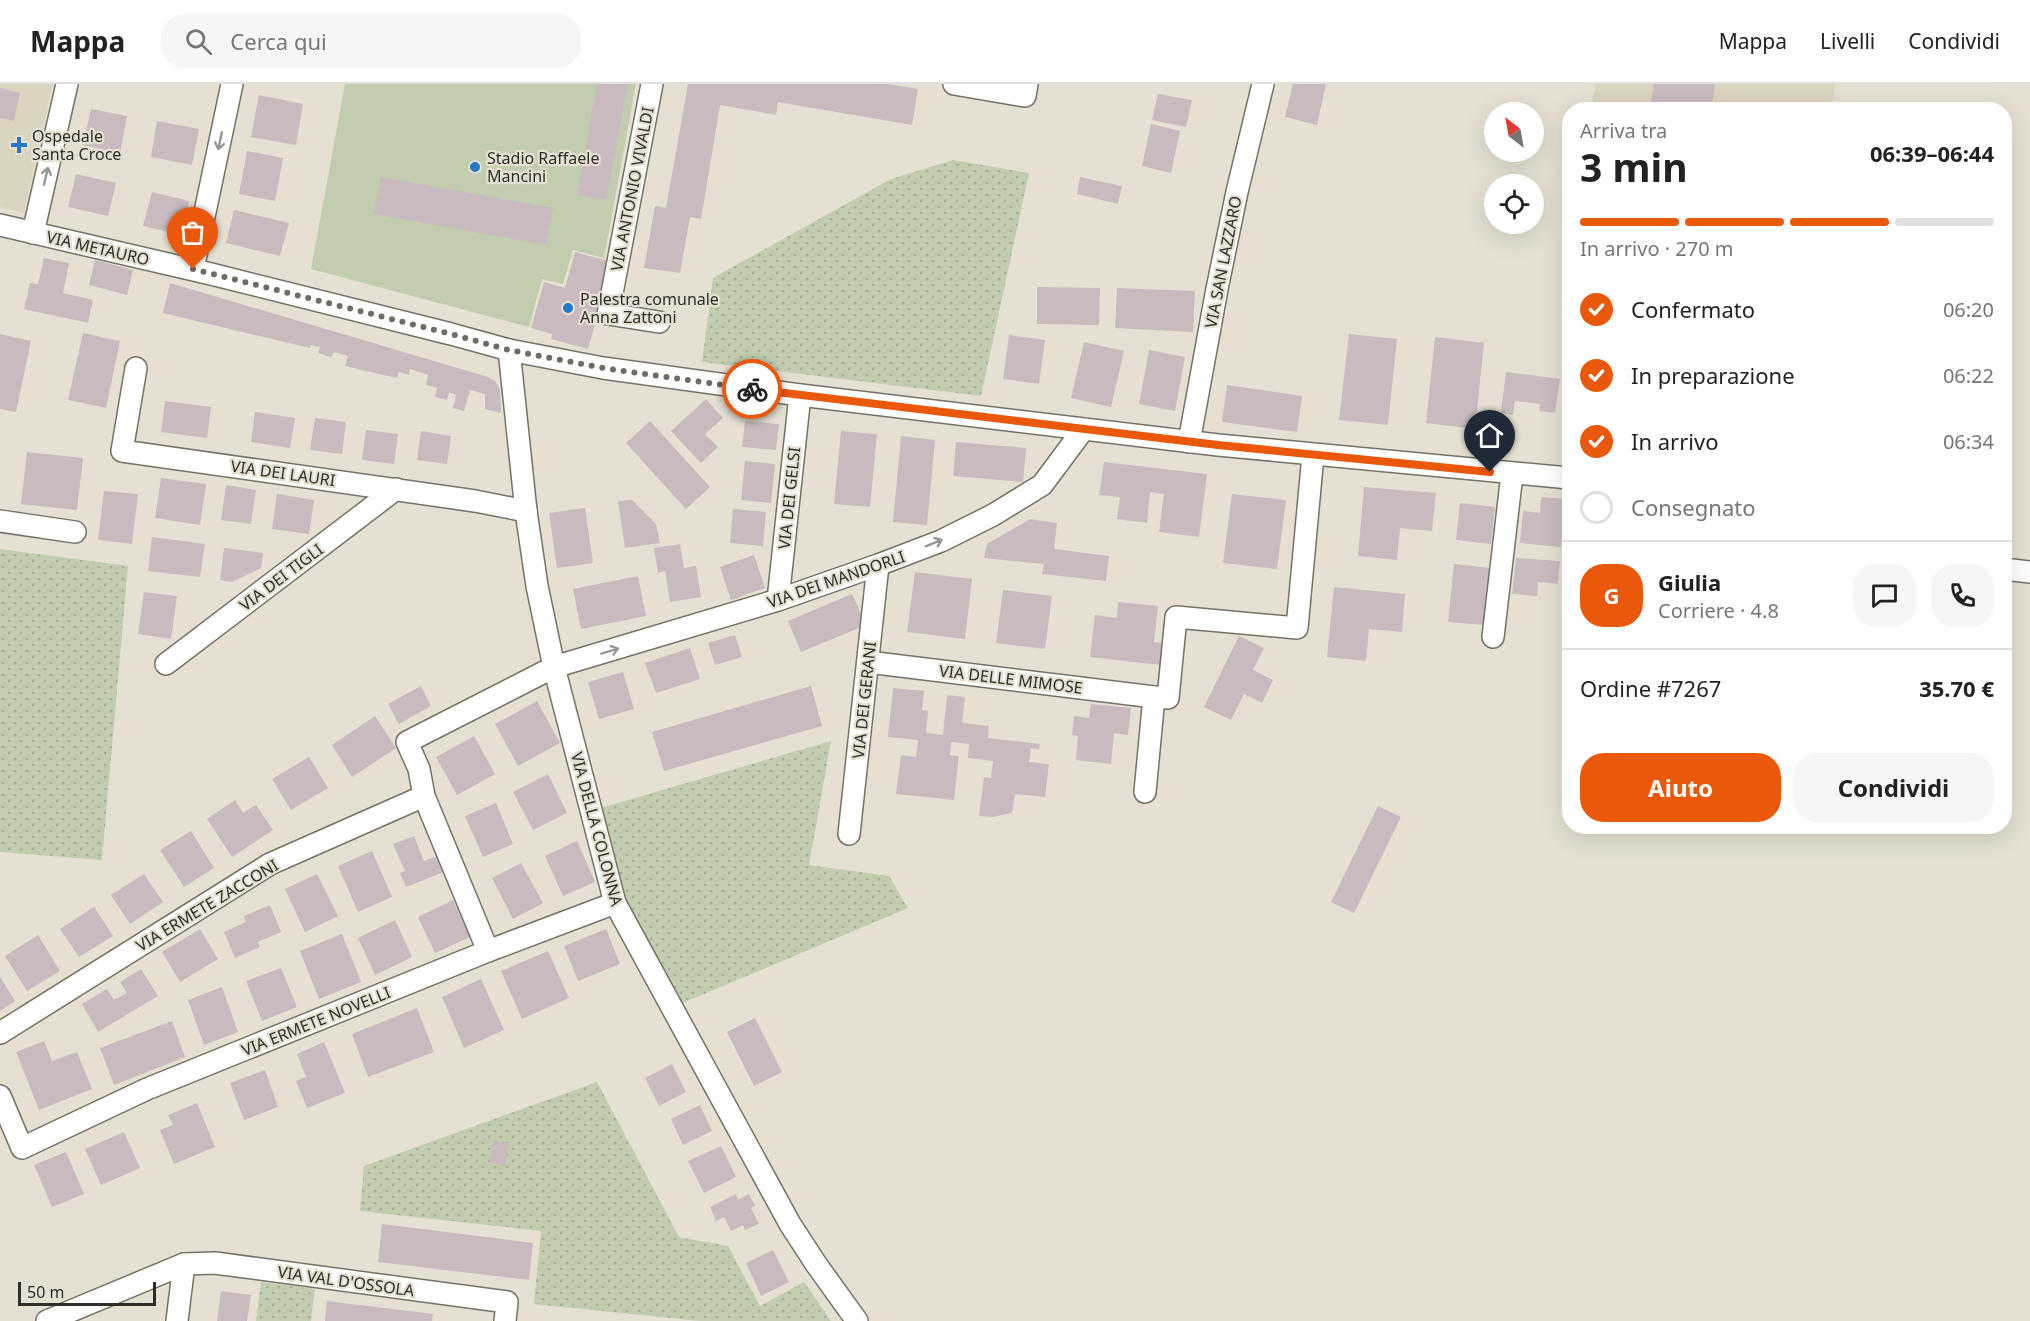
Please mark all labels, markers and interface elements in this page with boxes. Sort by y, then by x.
search box [161,14,581,68]
text: Mappa [30,22,125,60]
icon: search [182,25,215,58]
text: Cerca qui [230,26,327,56]
text: Mappa [1719,27,1787,55]
text: Livelli [1820,27,1875,55]
text: Condividi [1908,27,2000,55]
north arrow [1484,102,1544,162]
map controls [1484,102,1544,234]
street label: VIA ANTONIO VIVALDI [605,105,659,273]
text: Arriva tra [1580,117,1667,144]
place label: Ospedale Santa Croce [32,125,121,165]
one-way arrow [214,131,225,150]
marker: Ospedale Santa Croce [10,136,28,154]
text: 06:39–06:44 [1870,138,1994,168]
text: 3 min [1580,140,1687,193]
place label: Stadio Raffaele Mancini [487,147,599,187]
marker: Stadio Raffaele Mancini [468,160,482,174]
one-way arrow [41,167,52,186]
button: locate [1484,174,1544,234]
street label: VIA SAN LAZZARO [1199,194,1247,330]
pin [167,207,218,269]
icon: bag [176,216,209,249]
street label: VIA METAURO [44,225,152,271]
text: In arrivo · 270 m [1580,235,1733,262]
place label: Palestra comunale Anna Zattoni [580,288,719,328]
icon: check [1580,293,1613,326]
text: Confermato [1631,294,1755,324]
text: 06:20 [1943,296,1994,323]
marker: Palestra comunale Anna Zattoni [561,301,575,315]
courier [722,359,782,419]
icon: check [1580,359,1613,392]
text: In preparazione [1631,360,1795,390]
text: 06:22 [1943,362,1994,389]
icon: bike [736,373,769,406]
pin [1464,410,1515,472]
icon: home [1473,419,1506,452]
icon: check [1580,425,1613,458]
text: In arrivo [1631,426,1718,456]
text: 06:34 [1943,428,1994,455]
street label: VIA DEI GELSI [773,446,805,550]
street label: VIA DEI LAURI [229,455,337,491]
text: Consegnato [1631,492,1755,522]
one-way arrow [924,537,943,548]
street label: VIA DEI TIGLI [235,538,327,616]
street label: VIA DEI MANDORLI [764,545,908,613]
button: chat [1853,564,1916,627]
button: phone [1931,564,1994,627]
text: Giulia [1658,567,1721,597]
text: G [1604,580,1619,610]
text: Corriere · 4.8 [1658,597,1779,624]
street label: VIA DEI GERANI [847,640,881,760]
one-way arrow [600,645,619,656]
street label: VIA DELLE MIMOSE [938,659,1084,699]
text: Ordine #7267 [1580,673,1721,703]
text: 35.70 € [1919,673,1994,703]
street label: VIA DELLA COLONNA [566,750,628,909]
button: Aiuto [1580,753,1781,822]
button: Condividi [1793,753,1994,822]
street label: VIA ERMETE ZACCONI [132,854,282,956]
street label: VIA ERMETE NOVELLI [238,981,394,1061]
street label: VIA VAL D'OSSOLA [276,1261,416,1302]
scale bar [18,1279,156,1306]
text: 50 m [27,1281,64,1303]

